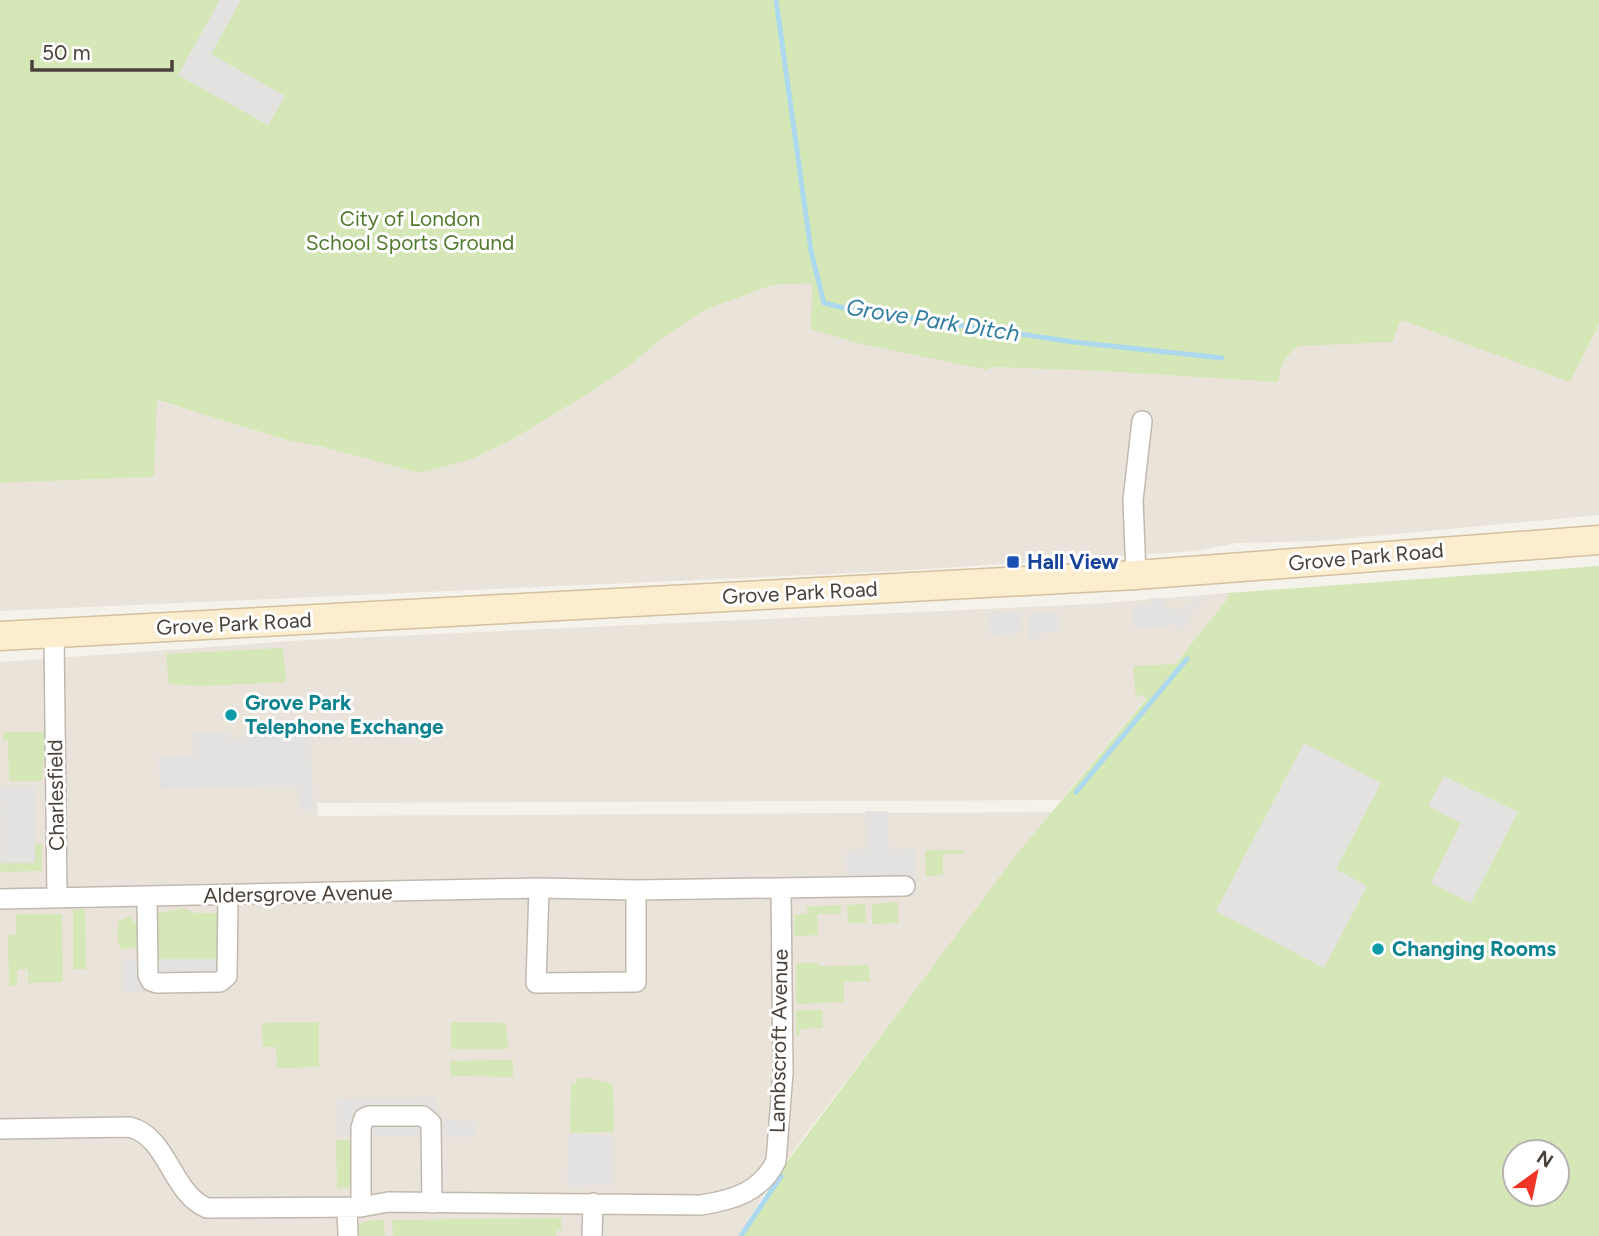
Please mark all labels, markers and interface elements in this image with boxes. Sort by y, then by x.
scale bar [32,28,172,72]
text: 50 m [42,40,91,65]
park label: City of London School Sports Ground [306,206,514,255]
water label: Grove Park Ditch [844,292,1022,348]
street label: Grove Park Road [1287,537,1445,576]
place label: Hall View [1027,549,1119,574]
marker: Hall View [1005,554,1021,570]
street label: Grove Park Road [722,576,878,609]
street label: Grove Park Road [156,607,312,640]
place label: Grove Park Telephone Exchange [245,690,444,739]
marker: Grove Park Telephone Exchange [223,707,239,723]
street label: Charlesfield [42,739,69,851]
street label: Aldersgrove Avenue [203,879,393,908]
place label: Changing Rooms [1392,936,1556,961]
marker: Changing Rooms [1370,941,1386,957]
street label: Lambscroft Avenue [764,949,793,1133]
north arrow [1501,1138,1571,1208]
text: N [1533,1146,1557,1173]

